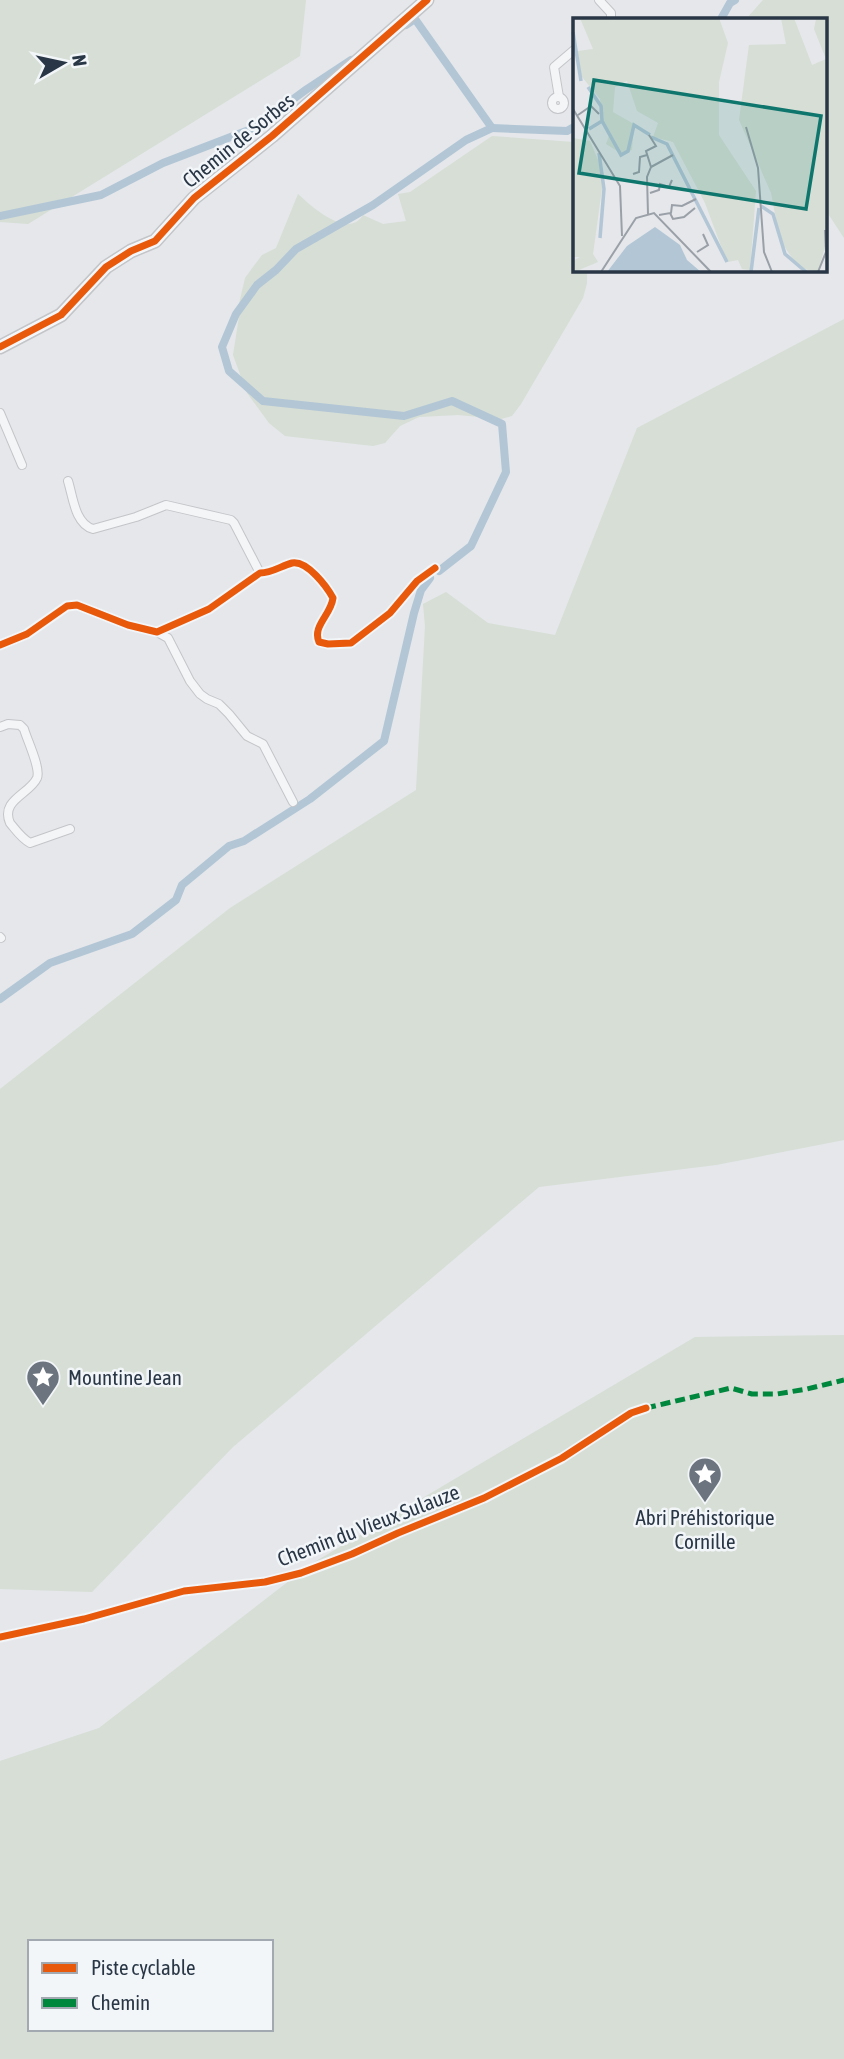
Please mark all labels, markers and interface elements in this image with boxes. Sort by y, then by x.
inset map [573,18,826,271]
north arrow [28,28,98,98]
text: N [68,53,92,68]
street label: Chemin de Sorbes [177,88,299,192]
place icon: Mountine Jean [24,1358,62,1407]
place label: Mountine Jean [68,1365,182,1389]
place icon: Abri Préhistorique Cornille [686,1455,724,1504]
street label: Chemin du Vieux Sulauze [274,1479,462,1571]
place label: Abri Préhistorique Cornille [636,1505,774,1553]
legend [28,1940,273,2031]
text: Piste cyclable [91,1955,196,1979]
text: Chemin [91,1990,150,2014]

